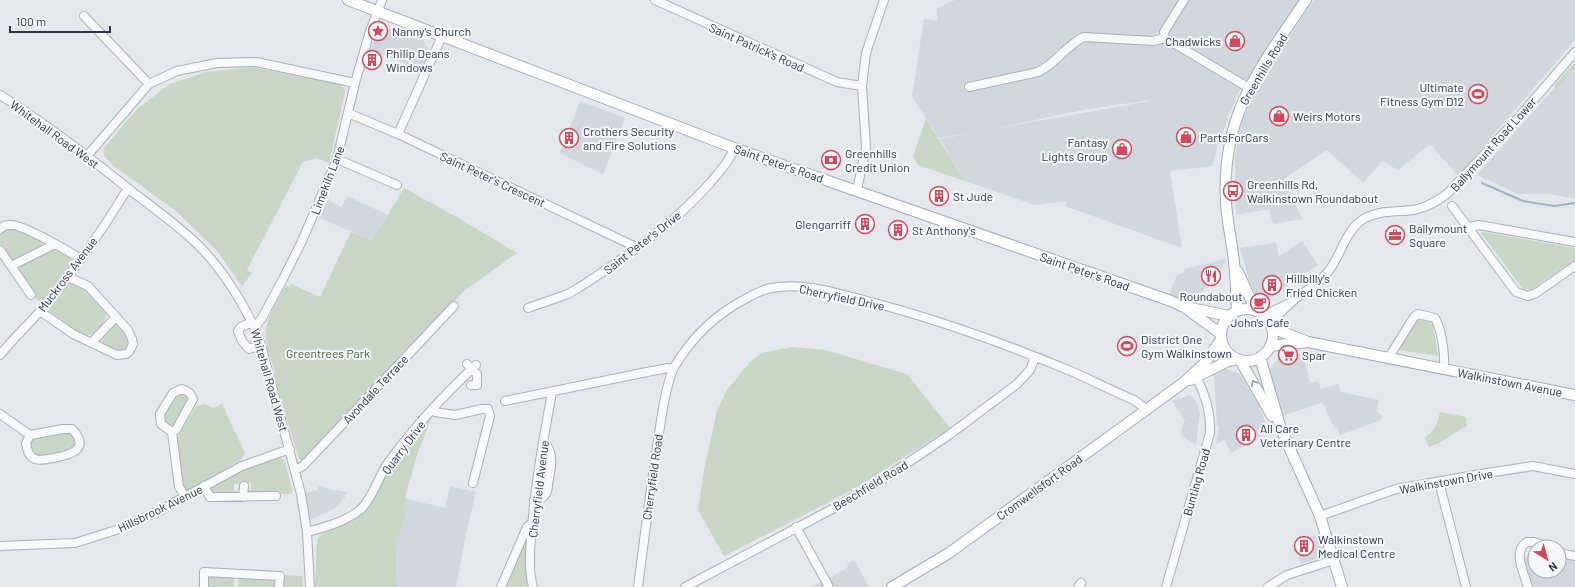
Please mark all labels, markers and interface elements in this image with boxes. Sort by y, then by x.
scale bar [10,8,110,34]
text: 100 m [16,14,46,28]
place icon: Nanny's Church [367,20,389,42]
street label: Saint Patrick's Road [707,20,807,74]
place label: Nanny's Church [392,24,471,38]
shop icon: Chadwicks [1224,30,1246,52]
street label: Greenhills Road [1236,31,1290,107]
place label: Chadwicks [1165,34,1221,48]
place label: Philip Deans Windows [386,46,450,74]
building icon: Philip Deans Windows [361,49,383,71]
place label: Ultimate Fitness Gym D12 [1380,80,1464,108]
sports icon: Ultimate Fitness Gym D12 [1467,83,1489,105]
street label: Ballymount Road Lower [1447,94,1539,194]
street label: Whitehall Road West [8,97,102,171]
shop icon: Weirs Motors [1268,105,1290,127]
place label: Weirs Motors [1293,109,1361,123]
place label: Crothers Security and Fire Solutions [583,124,677,152]
shop icon: PartsForCars [1175,126,1197,148]
building icon: Crothers Security and Fire Solutions [558,127,580,149]
place label: PartsForCars [1200,130,1269,144]
place label: Fantasy Lights Group [1041,135,1108,163]
shop icon: Fantasy Lights Group [1111,138,1133,160]
street label: Saint Peter's Road [732,141,826,185]
street label: Limekiln Lane [307,144,347,216]
place label: Greenhills Credit Union [845,146,910,174]
street label: Saint Peter's Crescent [438,148,548,210]
bank icon: Greenhills Credit Union [820,149,842,171]
place label: Greenhills Rd, Walkinstown Roundabout [1247,177,1378,205]
bus stop icon: Greenhills Rd, Walkinstown Roundabout [1222,180,1244,202]
building icon: St Jude [928,185,950,207]
place label: St Jude [953,189,993,203]
street label: Saint Peter's Drive [601,208,683,276]
building icon: Glengarriff [854,213,876,235]
place label: Glengarriff [795,217,851,231]
building icon: St Anthony's [887,219,909,241]
place label: Ballymount Square [1409,221,1467,249]
place label: St Anthony's [912,223,976,237]
office icon: Ballymount Square [1384,224,1406,246]
street label: Muckross Avenue [34,234,100,314]
street label: Saint Peter's Road [1038,249,1132,293]
restaurant icon: Roundabout [1200,265,1222,287]
place label: Hillbilly's Fried Chicken [1286,271,1357,299]
building icon: Hillbilly's Fried Chicken [1261,274,1283,296]
street label: Cherryfield Drive [798,281,886,313]
place label: Roundabout [1179,289,1243,303]
cafe icon: John's Cafe [1249,292,1271,314]
place label: John's Cafe [1231,315,1289,329]
street label: Whitehall Road West [249,327,291,433]
place label: District One Gym Walkinstown [1141,332,1232,360]
sports icon: District One Gym Walkinstown [1116,335,1138,357]
supermarket icon: Spar [1277,344,1299,366]
park label: Greentrees Park [286,346,370,360]
place label: Spar [1302,348,1327,362]
street label: Avondale Terrace [339,352,411,426]
street label: Walkinstown Avenue [1456,365,1564,399]
one-way arrow [1252,380,1259,388]
street label: Quarry Drive [378,418,428,476]
place label: All Care Veterinary Centre [1260,421,1351,449]
building icon: All Care Veterinary Centre [1235,424,1257,446]
street label: Cherryfield Road [639,433,665,521]
street label: Cherryfield Avenue [525,439,551,539]
street label: Bunting Road [1180,447,1212,517]
street label: Cromwellsfort Road [994,451,1084,523]
street label: Beechfield Road [830,457,910,513]
street label: Walkinstown Drive [1398,466,1494,496]
street label: Hillsbrook Avenue [115,481,205,535]
place label: Walkinstown Medical Centre [1318,532,1395,560]
building icon: Walkinstown Medical Centre [1293,535,1315,557]
north arrow [1527,539,1567,579]
text: N [1546,560,1560,575]

